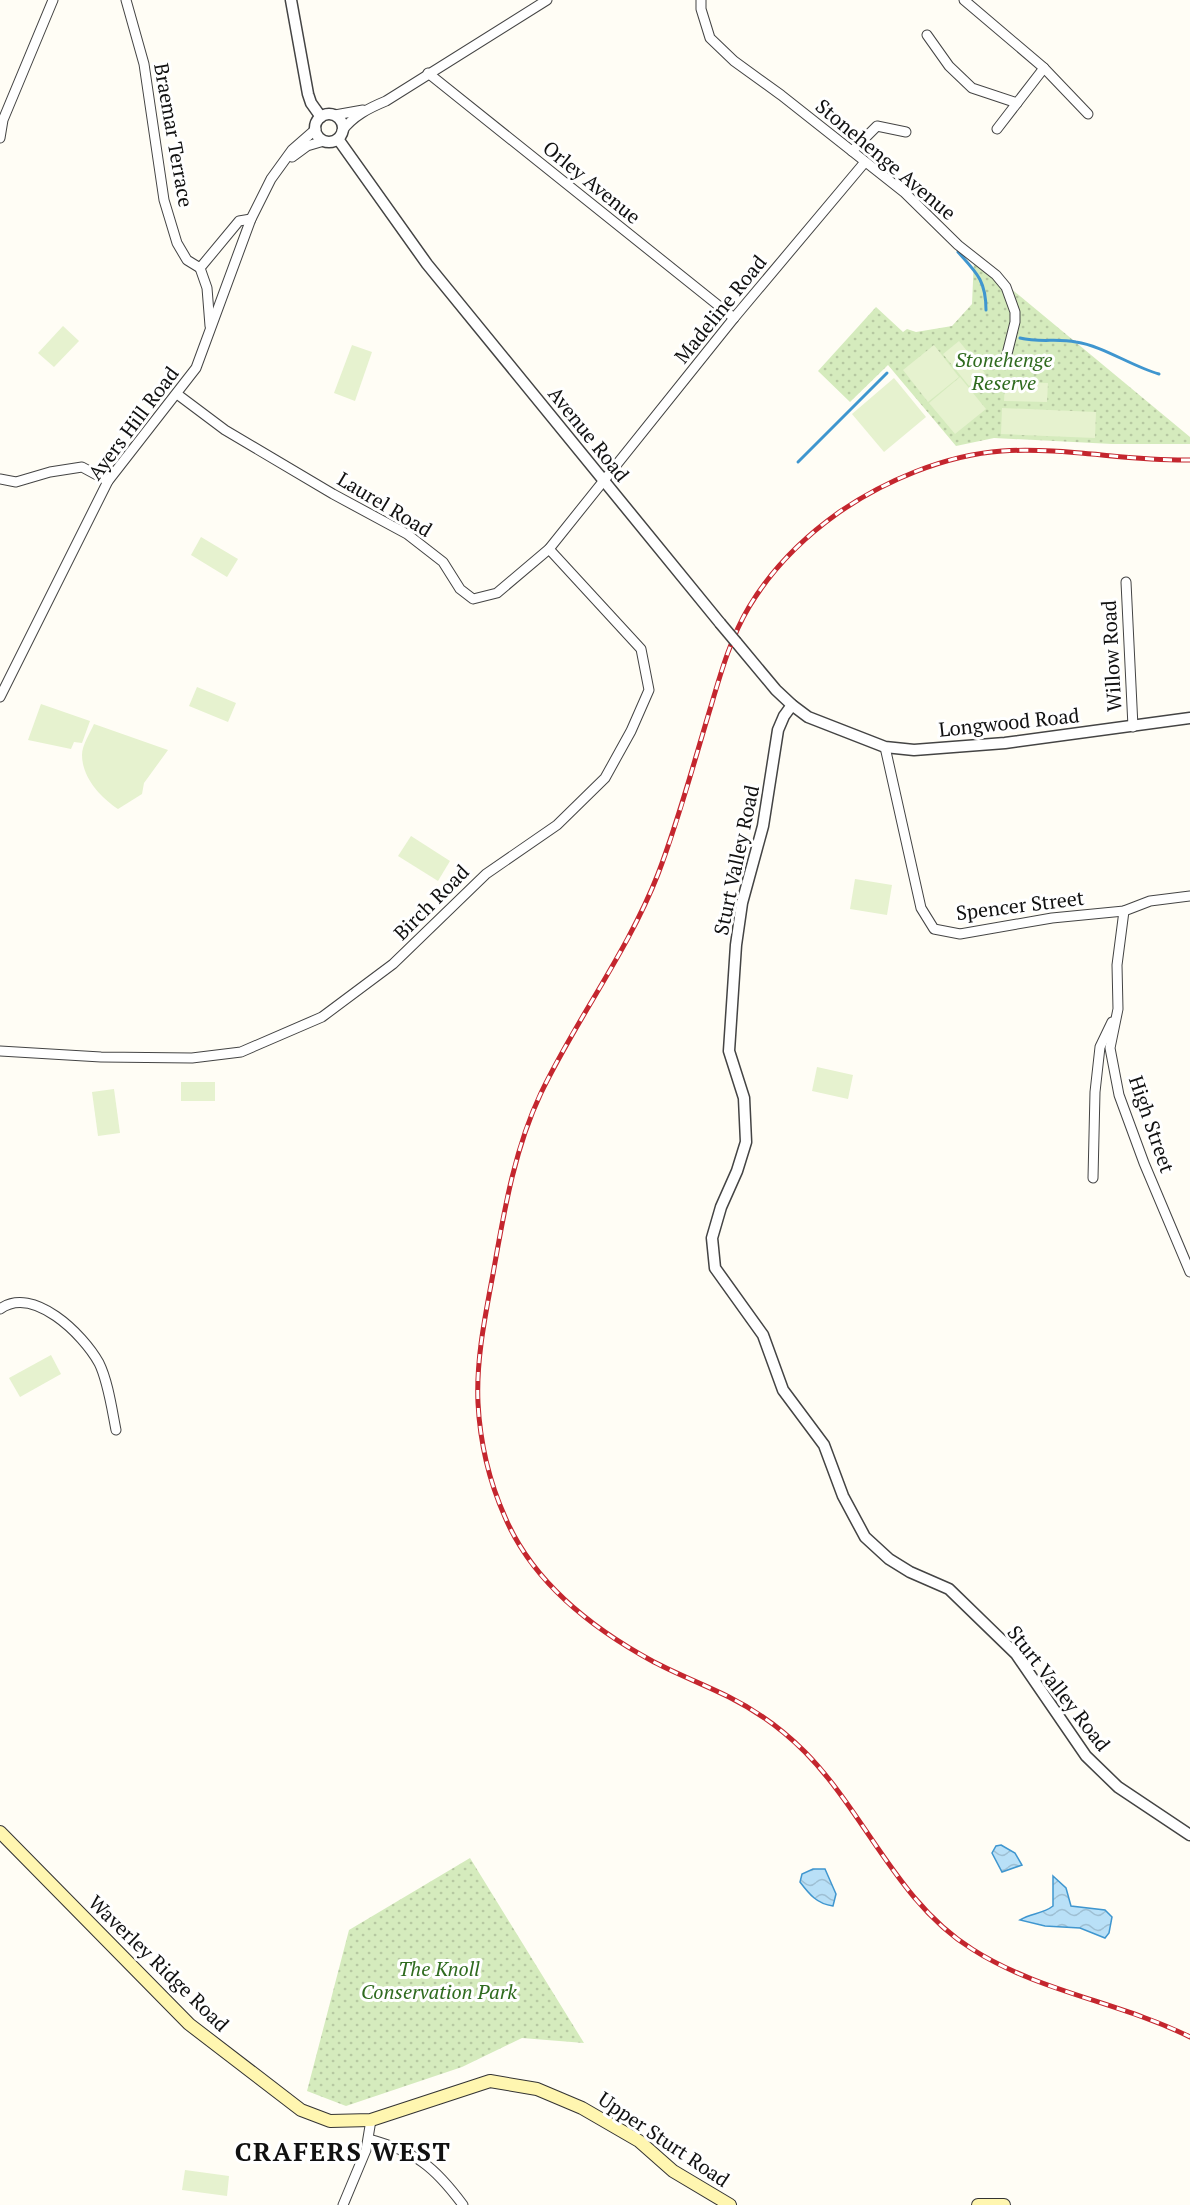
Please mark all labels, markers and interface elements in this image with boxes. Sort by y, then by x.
street label: Braemar Terrace [148,61,200,209]
street label: Stonehenge Avenue [810,92,962,226]
street label: Orley Avenue [538,134,646,230]
street label: Madeline Road [668,249,772,369]
park label: Stonehenge Reserve [955,346,1053,396]
street label: Ayers Hill Road [81,361,185,485]
street label: Avenue Road [542,381,636,487]
street label: Laurel Road [333,465,437,543]
street label: Willow Road [1095,600,1127,712]
street label: Longwood Road [937,701,1081,743]
street label: Sturt Valley Road [707,783,765,937]
street label: Birch Road [387,858,475,946]
street label: Spencer Street [954,884,1086,926]
street label: High Street [1123,1072,1181,1177]
street label: Sturt Valley Road [1001,1620,1117,1756]
street label: Waverley Ridge Road [83,1889,235,2037]
park label: The Knoll Conservation Park [361,1955,517,2005]
street label: Upper Sturt Road [593,2085,735,2193]
district label: CRAFERS WEST [235,2134,451,2168]

